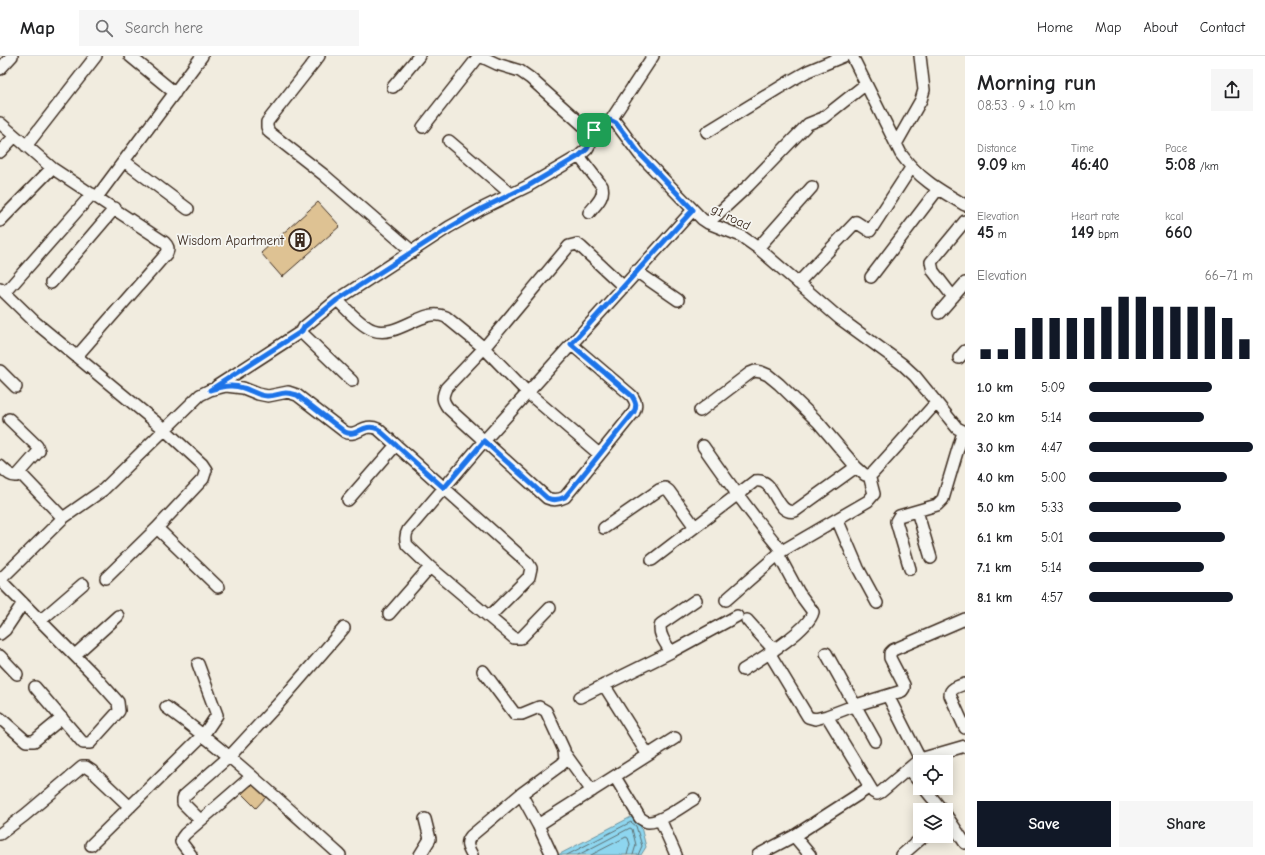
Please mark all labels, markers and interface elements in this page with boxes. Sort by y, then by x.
search box [79,10,359,46]
text: Map [20,17,55,39]
icon: search [93,17,115,39]
text: Search here [125,19,203,37]
text: Home [1037,19,1073,36]
text: Map [1095,19,1121,36]
text: About [1143,19,1178,36]
text: Contact [1200,19,1245,36]
button: share [1211,69,1253,111]
text: Morning run [977,70,1096,96]
text: 08:53 · 9 × 1.0 km [977,98,1075,113]
pin [577,113,611,147]
icon: arrive [583,119,605,141]
text: Distance [977,142,1016,155]
text: Time [1071,142,1094,155]
text: Pace [1165,142,1187,155]
text: 9.09 [977,155,1008,174]
text: 46:40 [1071,155,1109,174]
text: 5:08 [1165,155,1196,174]
text: km [1008,160,1026,173]
text: /km [1196,160,1219,173]
street label: g1 road [709,201,753,233]
text: Elevation [977,210,1019,223]
text: Heart rate [1071,210,1120,223]
text: kcal [1165,210,1183,223]
text: 45 [977,223,994,242]
text: 149 [1071,223,1094,242]
text: 660 [1165,223,1193,242]
building icon: Wisdom Apartment [287,227,313,253]
text: m [994,228,1007,241]
text: bpm [1094,228,1119,241]
place label: Wisdom Apartment [177,233,285,248]
text: Elevation [977,268,1027,283]
text: 66–71 m [1205,268,1253,283]
text: 1.0 km [977,380,1013,395]
text: 5:09 [1041,380,1065,395]
text: 2.0 km [977,410,1015,425]
text: 5:14 [1041,410,1062,425]
text: 3.0 km [977,440,1015,455]
text: 4:47 [1041,440,1062,455]
text: 4.0 km [977,470,1014,485]
text: 5:00 [1041,470,1066,485]
text: 5.0 km [977,500,1015,515]
text: 5:33 [1041,500,1064,515]
text: 6.1 km [977,530,1013,545]
text: 5:01 [1041,530,1063,545]
text: 7.1 km [977,560,1012,575]
text: 5:14 [1041,560,1062,575]
text: 8.1 km [977,590,1012,605]
text: 4:57 [1041,590,1063,605]
map controls [913,755,953,843]
button: locate [913,755,953,795]
button: Save [977,801,1111,847]
button: Share [1119,801,1253,847]
button: layers [913,803,953,843]

